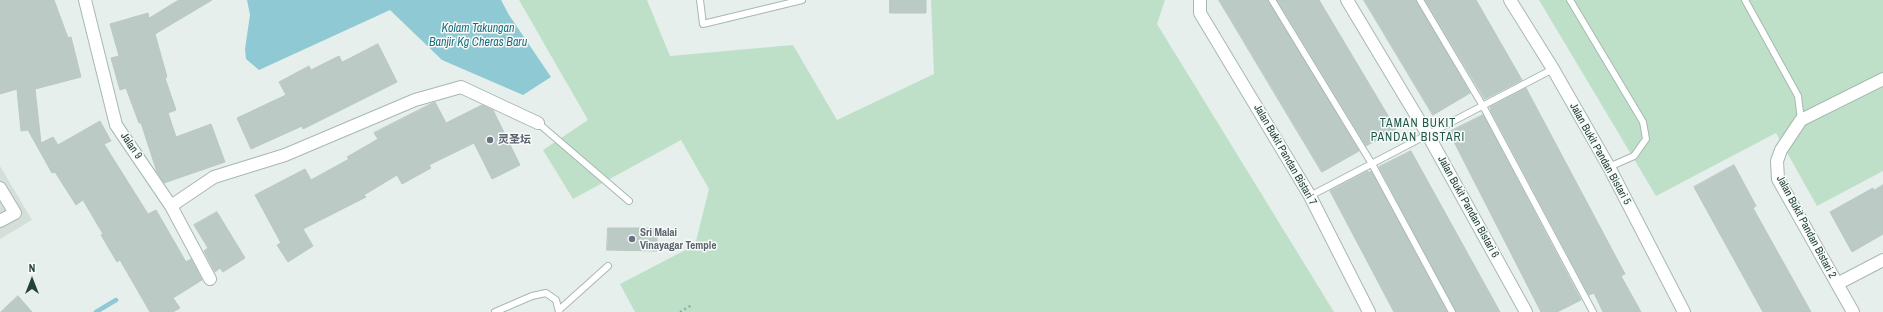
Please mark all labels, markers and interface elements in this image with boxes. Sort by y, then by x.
water label: Kolam Takungan Banjir Kg Cheras Baru [429,22,527,50]
street label: Jalan Bukit Pandan Bistari 5 [1567,101,1633,207]
street label: Jalan Bukit Pandan Bistari 7 [1251,102,1319,208]
district label: TAMAN BUKIT PANDAN BISTARI [1371,117,1465,145]
street label: Jalan 9 [117,130,145,162]
place label: 灵圣坛 [498,133,531,147]
marker: 灵圣坛 [485,135,495,145]
street label: Jalan Bukit Pandan Bistari 6 [1435,154,1501,260]
street label: Jalan Bukit Pandan Bistari 2 [1773,173,1839,281]
place label: Sri Malai Vinayagar Temple [640,226,716,252]
marker: Sri Malai Vinayagar Temple [627,234,637,244]
north arrow [12,260,52,300]
text: N [29,261,35,275]

